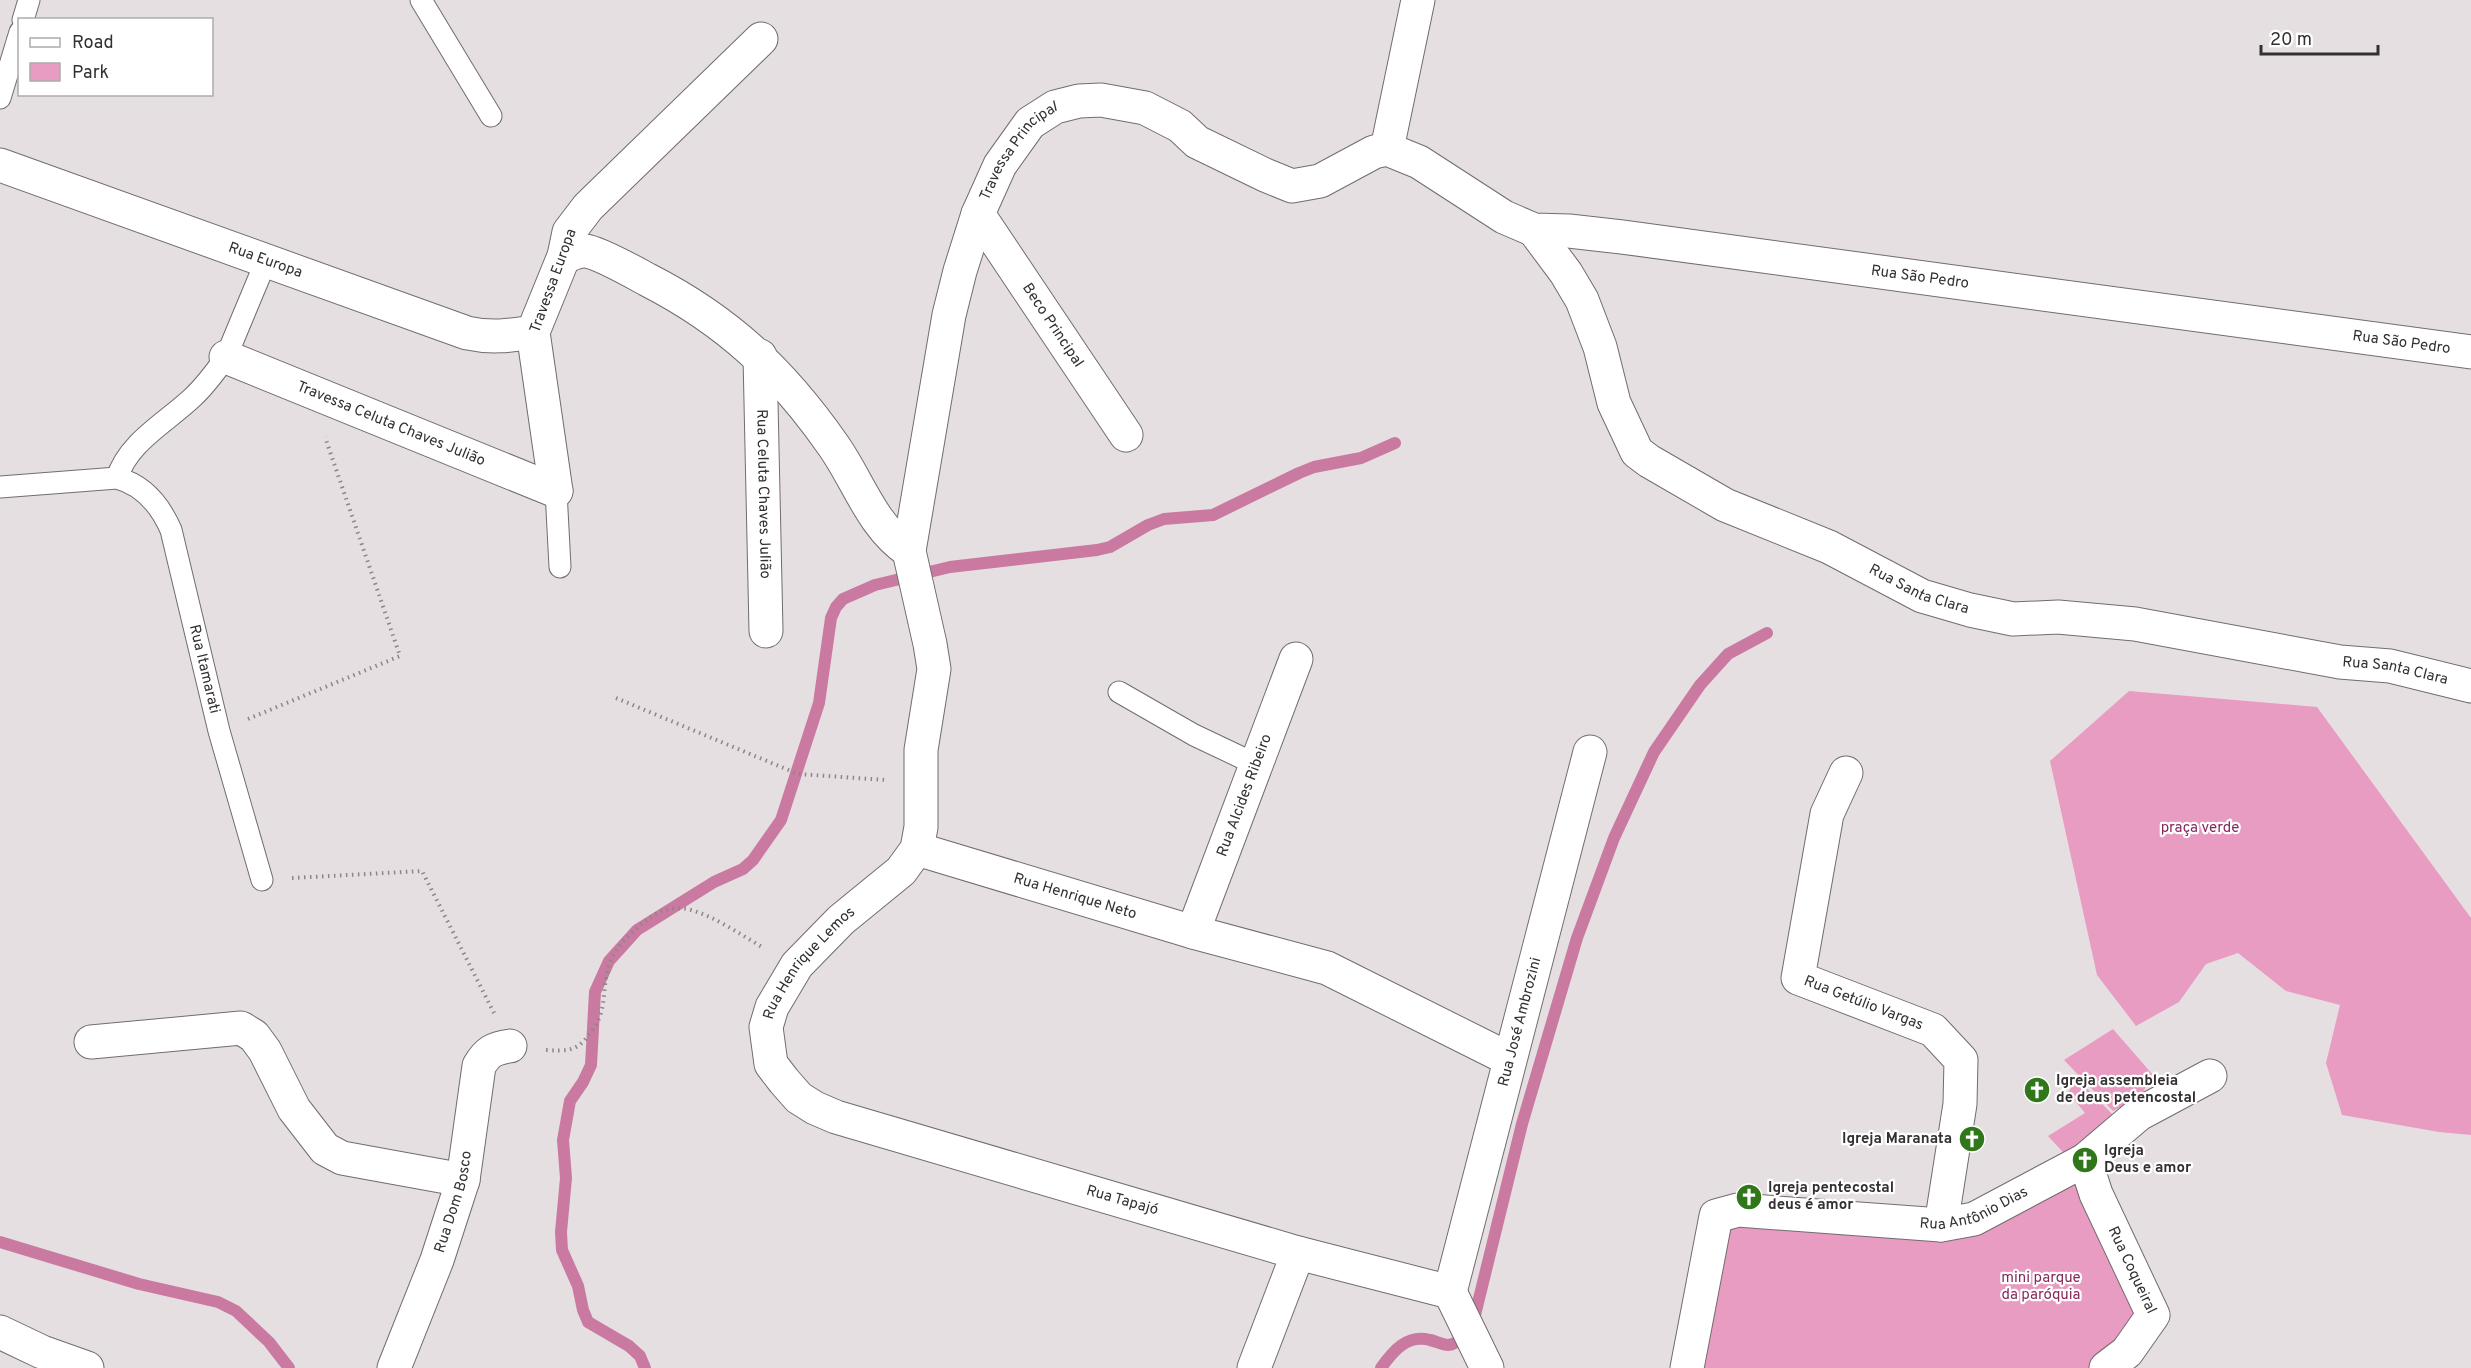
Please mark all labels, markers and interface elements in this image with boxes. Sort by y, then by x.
legend [18,18,213,96]
scale bar [2261,18,2378,56]
text: 20 m [2270,29,2312,52]
text: Road [72,32,114,55]
text: Park [72,62,109,85]
street label: Travessa Principal [976,97,1059,203]
street label: Travessa Europa [526,226,582,336]
street label: Rua Europa [226,238,305,283]
street label: Rua São Pedro [1870,261,1970,293]
street label: Beco Principal [1018,280,1088,371]
street label: Rua São Pedro [2351,327,2452,359]
street label: Travessa Celuta Chaves Julião [294,377,488,471]
street label: Rua Celuta Chaves Julião [752,409,774,579]
street label: Rua Santa Clara [1865,560,1971,619]
street label: Rua Itamarati [184,623,224,715]
street label: Rua Santa Clara [2342,653,2450,689]
street label: Rua Alcides Ribeiro [1213,731,1276,859]
park label: praça verde [2161,819,2239,838]
street label: Rua Henrique Neto [1011,869,1139,924]
street label: Rua Henrique Lemos [759,903,859,1022]
street label: Rua José Ambrozini [1494,955,1546,1089]
street label: Rua Getúlio Vargas [1801,972,1926,1035]
place label: Igreja assembleia de deus petencostal [2056,1072,2196,1108]
church icon: Igreja assembleia de deus petencostal [2022,1075,2052,1105]
church icon: Igreja Maranata [1957,1124,1987,1154]
place label: Igreja Maranata [1842,1130,1952,1149]
place label: Igreja Deus e amor [2104,1142,2192,1178]
church icon: Igreja Deus e amor [2070,1145,2100,1175]
street label: Rua Dom Bosco [430,1150,476,1255]
place label: Igreja pentecostal deus é amor [1768,1179,1894,1215]
street label: Rua Tapajó [1084,1182,1160,1220]
church icon: Igreja pentecostal deus é amor [1734,1182,1764,1212]
street label: Rua Antônio Dias [1919,1183,2031,1235]
street label: Rua Coqueiral [2103,1224,2161,1317]
park label: mini parque da paróquia [2001,1269,2081,1305]

